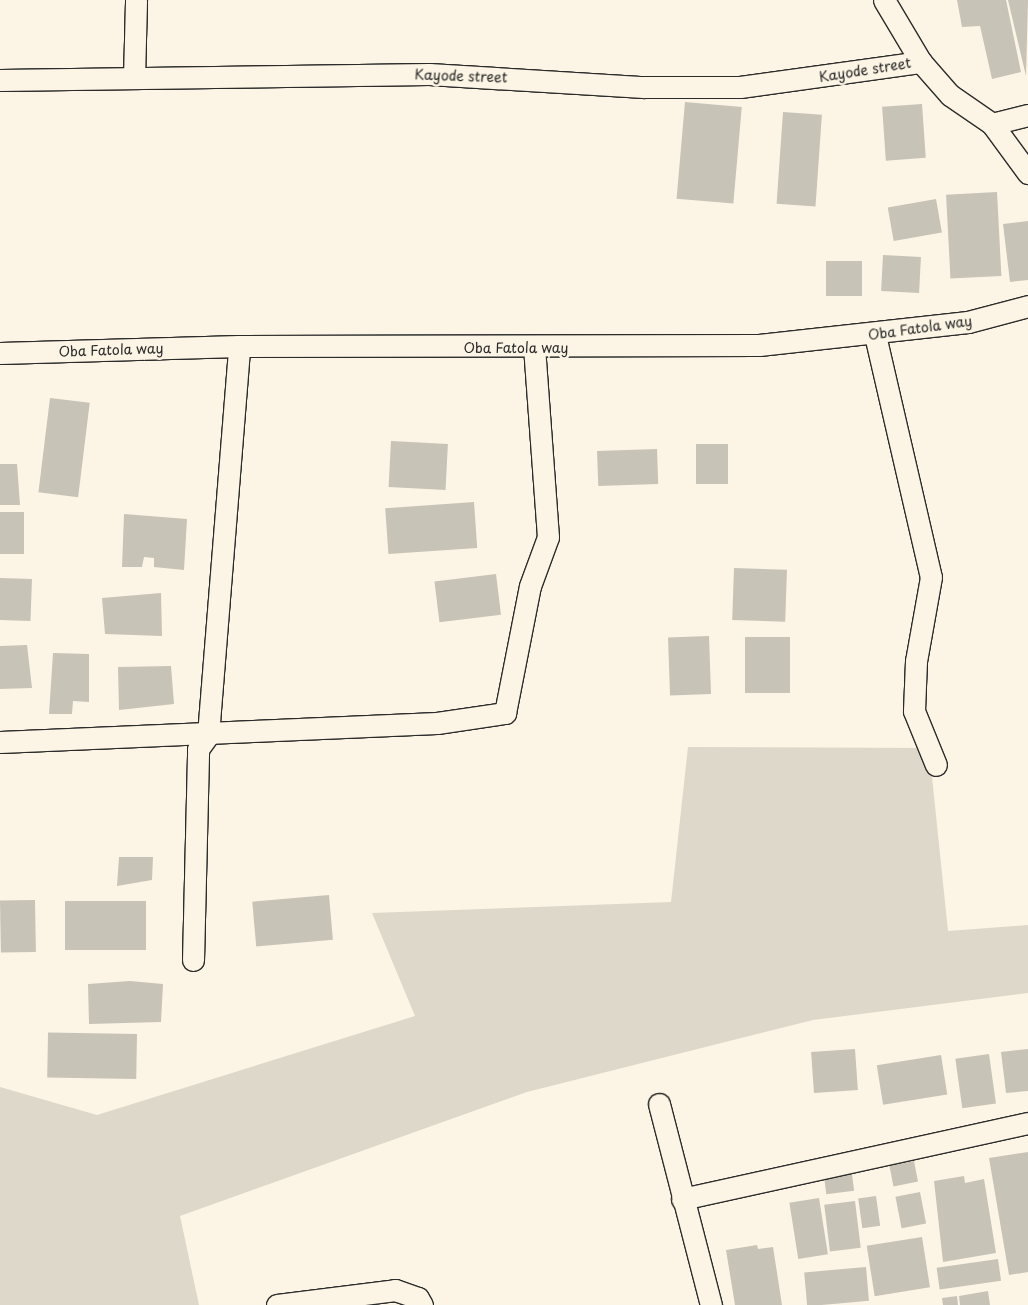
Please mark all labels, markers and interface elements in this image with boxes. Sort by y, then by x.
street label: Kayode street [818,54,912,86]
street label: Kayode street [414,66,508,86]
street label: Oba Fatola way [866,312,974,344]
street label: Oba Fatola way [58,340,164,360]
street label: Oba Fatola way [463,340,569,356]

